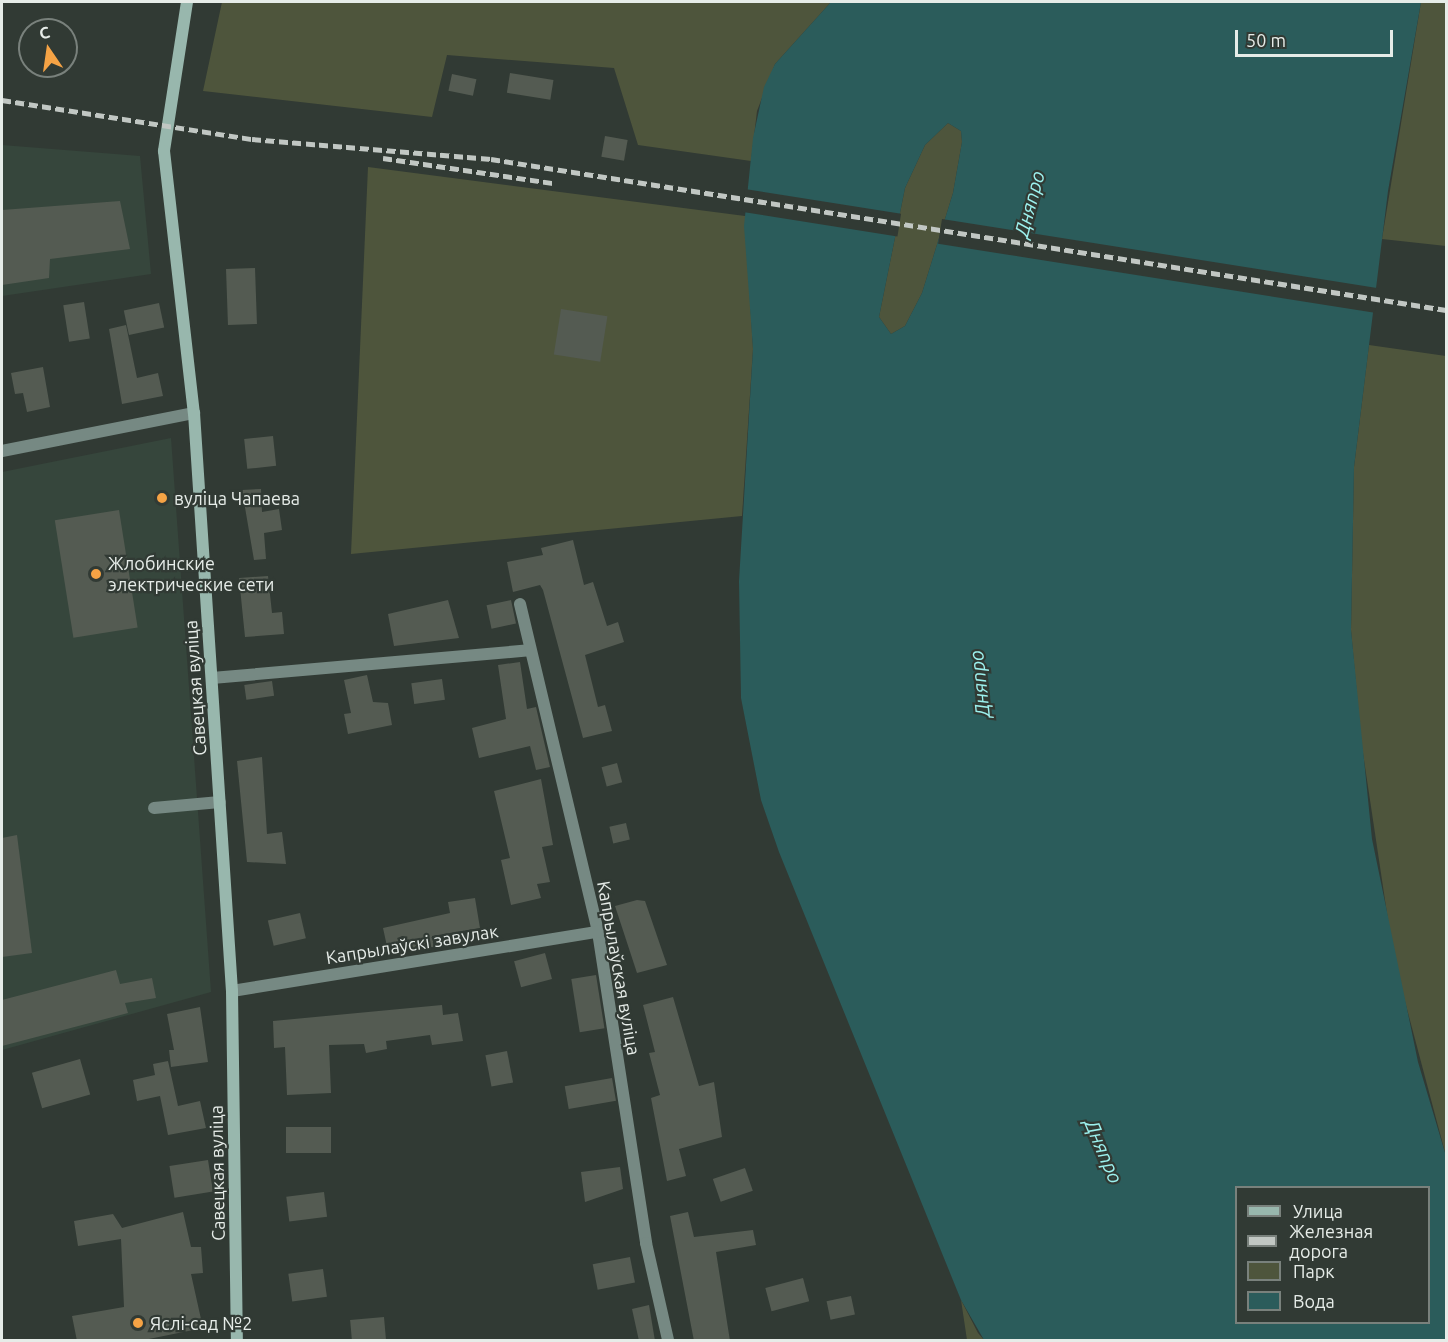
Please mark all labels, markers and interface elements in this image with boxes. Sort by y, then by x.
north arrow [18,18,78,78]
scale bar [1238,18,1396,56]
text: С [37,22,51,42]
text: 50 m [1246,30,1286,50]
water label: Дняпро [1009,168,1049,240]
place label: вуліца Чапаева [174,487,300,509]
marker: вуліца Чапаева [155,491,169,505]
place label: Жлобинские электрические сети [108,553,274,596]
marker: Жлобинские электрические сети [89,567,103,581]
street label: Савецкая вуліца [179,619,211,757]
water label: Дняпро [964,649,994,719]
street label: Капрылаўская вуліца [593,879,645,1057]
street label: Капрылаўскі завулак [324,920,500,968]
street label: Савецкая вуліца [205,1105,229,1241]
water label: Дняпро [1080,1115,1128,1187]
legend [1235,1186,1430,1324]
text: Улица [1293,1201,1343,1221]
text: Железная дорога [1289,1221,1373,1261]
text: Парк [1293,1261,1334,1281]
text: Вода [1293,1291,1335,1311]
place label: Яслі-сад №2 [150,1312,252,1334]
marker: Яслі-сад №2 [131,1316,145,1330]

